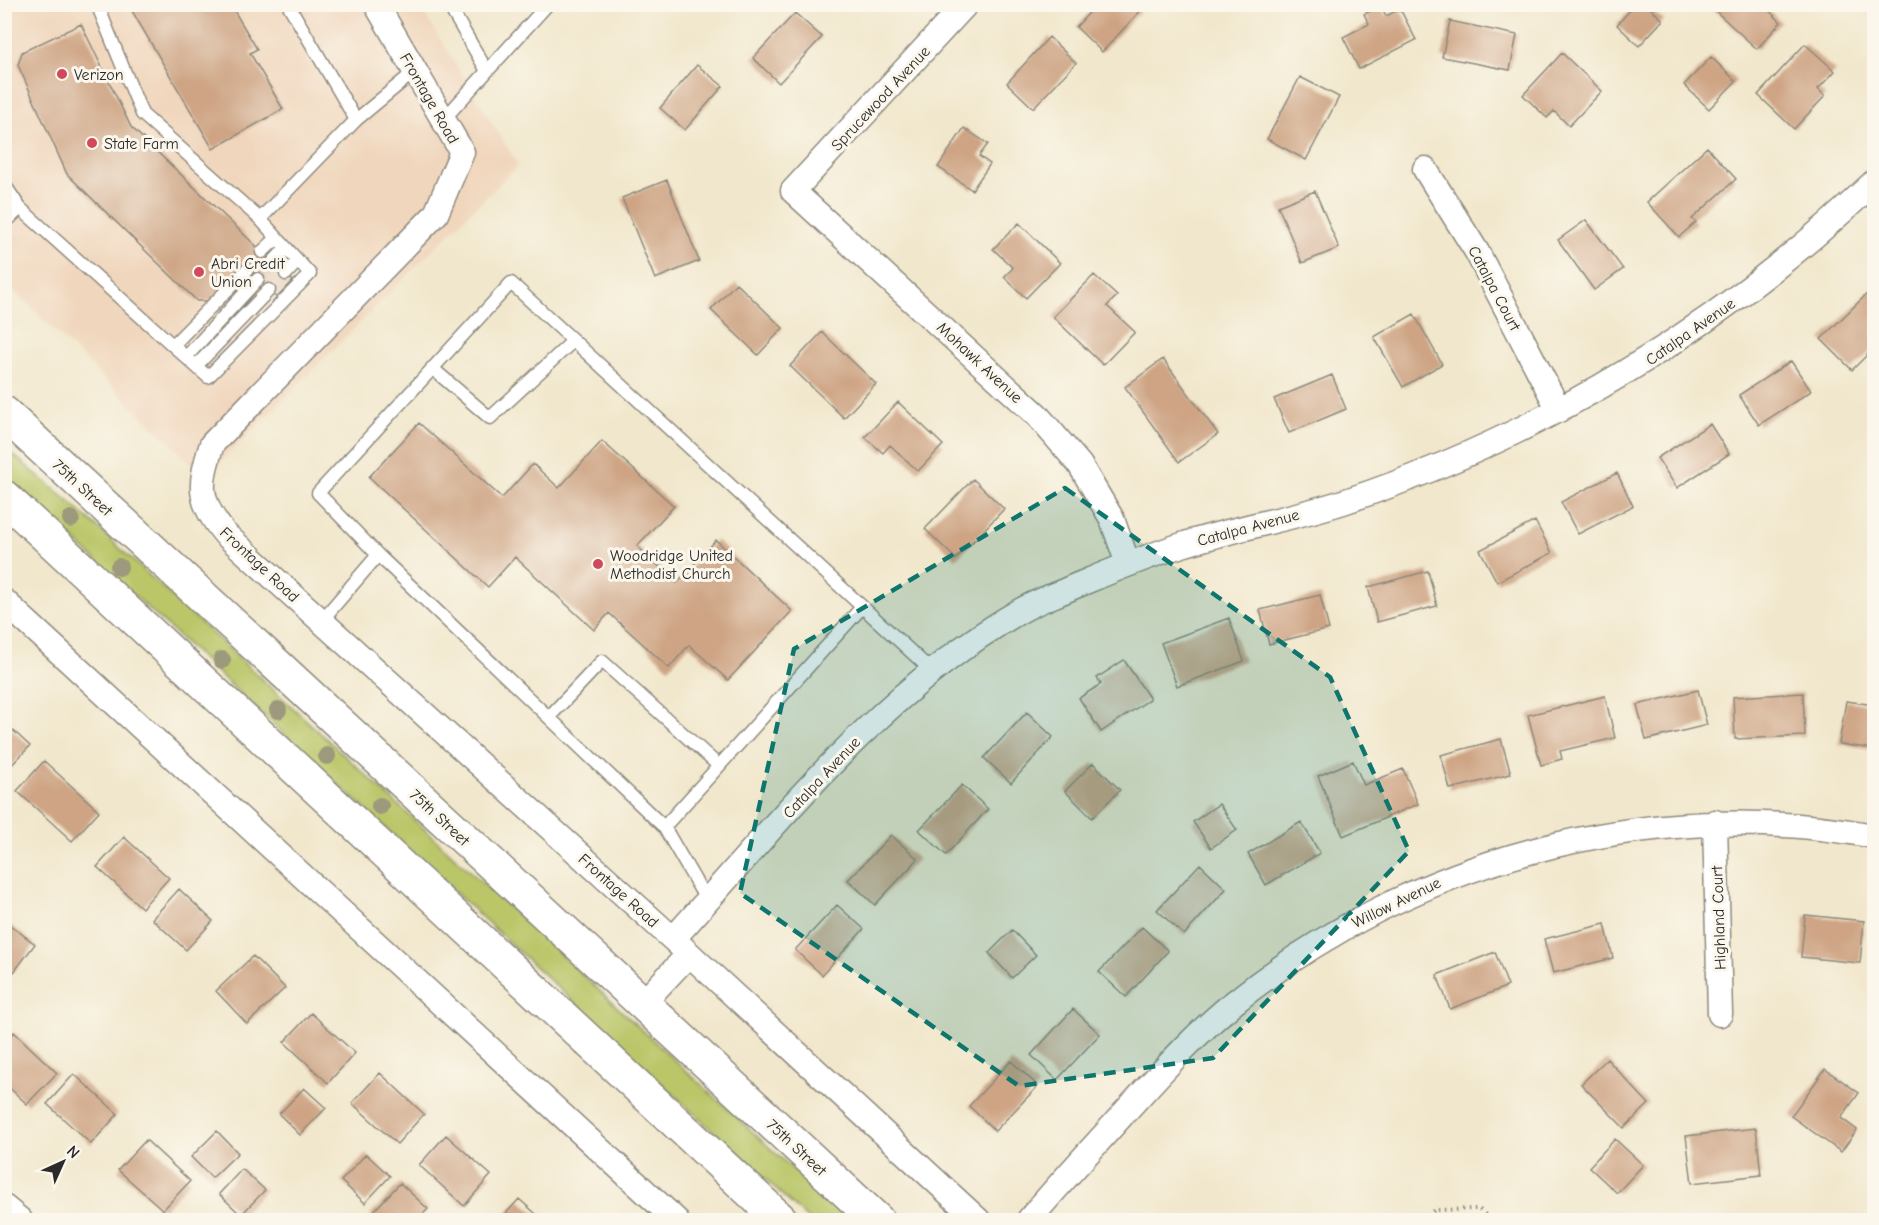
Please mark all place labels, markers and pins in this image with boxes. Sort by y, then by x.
place label: Verizon [74,66,124,84]
marker: Verizon [55,67,69,81]
place label: State Farm [104,135,179,153]
marker: State Farm [85,136,99,150]
place label: Abri Credit Union [211,255,285,291]
marker: Abri Credit Union [192,265,206,279]
place label: Woodridge United Methodist Church [610,547,733,583]
marker: Woodridge United Methodist Church [591,557,605,571]

